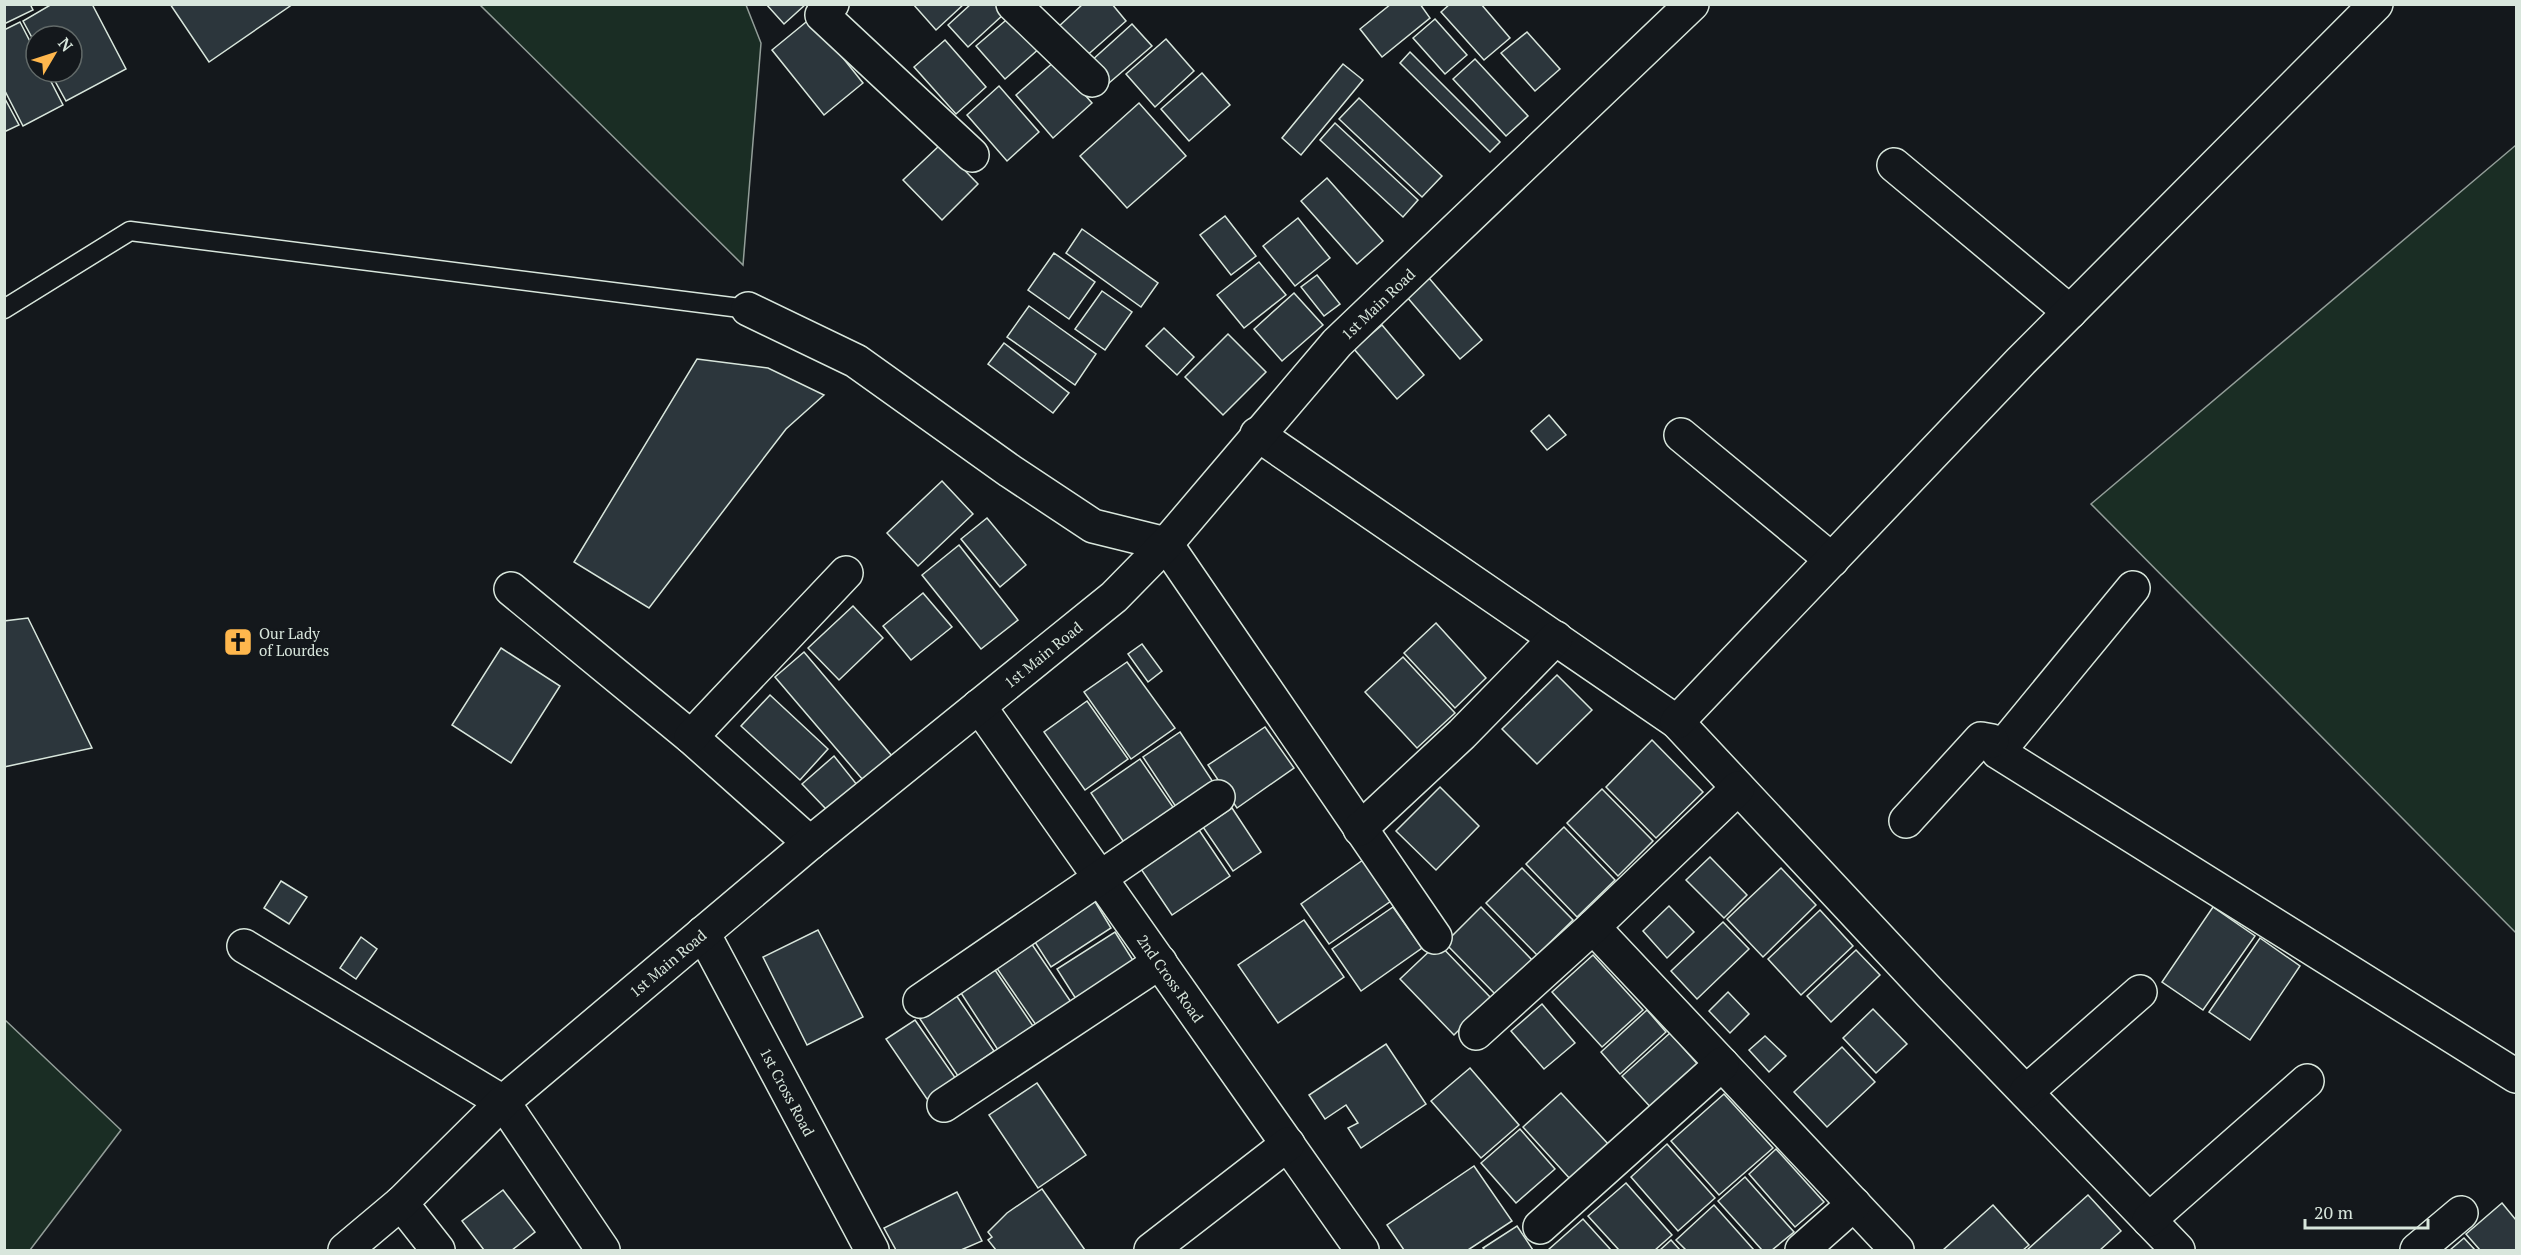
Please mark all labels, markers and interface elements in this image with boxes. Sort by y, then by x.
north arrow [24,24,84,84]
text: N [53,33,78,56]
street label: 1st Main Road [1337,264,1419,344]
street label: 1st Main Road [1000,617,1086,692]
place label: Our Lady of Lourdes [259,623,329,660]
church icon: Our Lady of Lourdes [222,626,254,658]
street label: 1st Main Road [625,925,710,1001]
street label: 2nd Cross Road [1133,931,1208,1026]
street label: 1st Cross Road [756,1044,819,1140]
scale bar [2305,1192,2428,1230]
text: 20 m [2314,1200,2354,1224]

